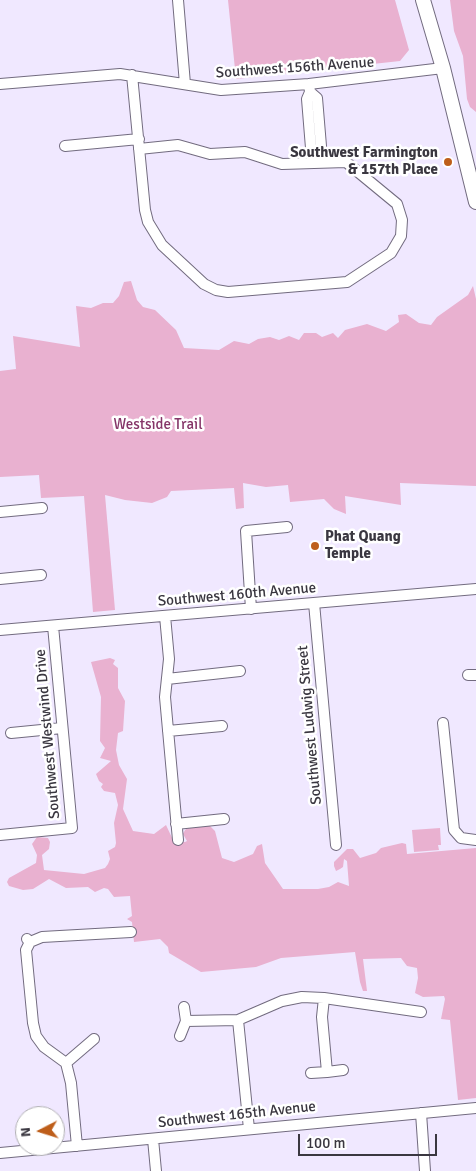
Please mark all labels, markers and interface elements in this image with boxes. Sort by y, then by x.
street label: Southwest 156th Avenue [215,53,375,83]
place label: Southwest Farmington & 157th Place [290,144,438,179]
marker: Southwest Farmington & 157th Place [442,156,454,168]
park label: Westside Trail [113,416,203,434]
place label: Phat Quang Temple [325,528,401,563]
marker: Phat Quang Temple [309,540,321,552]
street label: Southwest 160th Avenue [157,579,317,611]
street label: Southwest Ludwig Street [294,645,326,805]
street label: Southwest Westwind Drive [32,648,64,820]
street label: Southwest 165th Avenue [157,1098,317,1132]
north arrow [15,1106,65,1156]
scale bar [301,1124,440,1156]
text: N [17,1127,34,1138]
text: 100 m [306,1134,346,1152]

